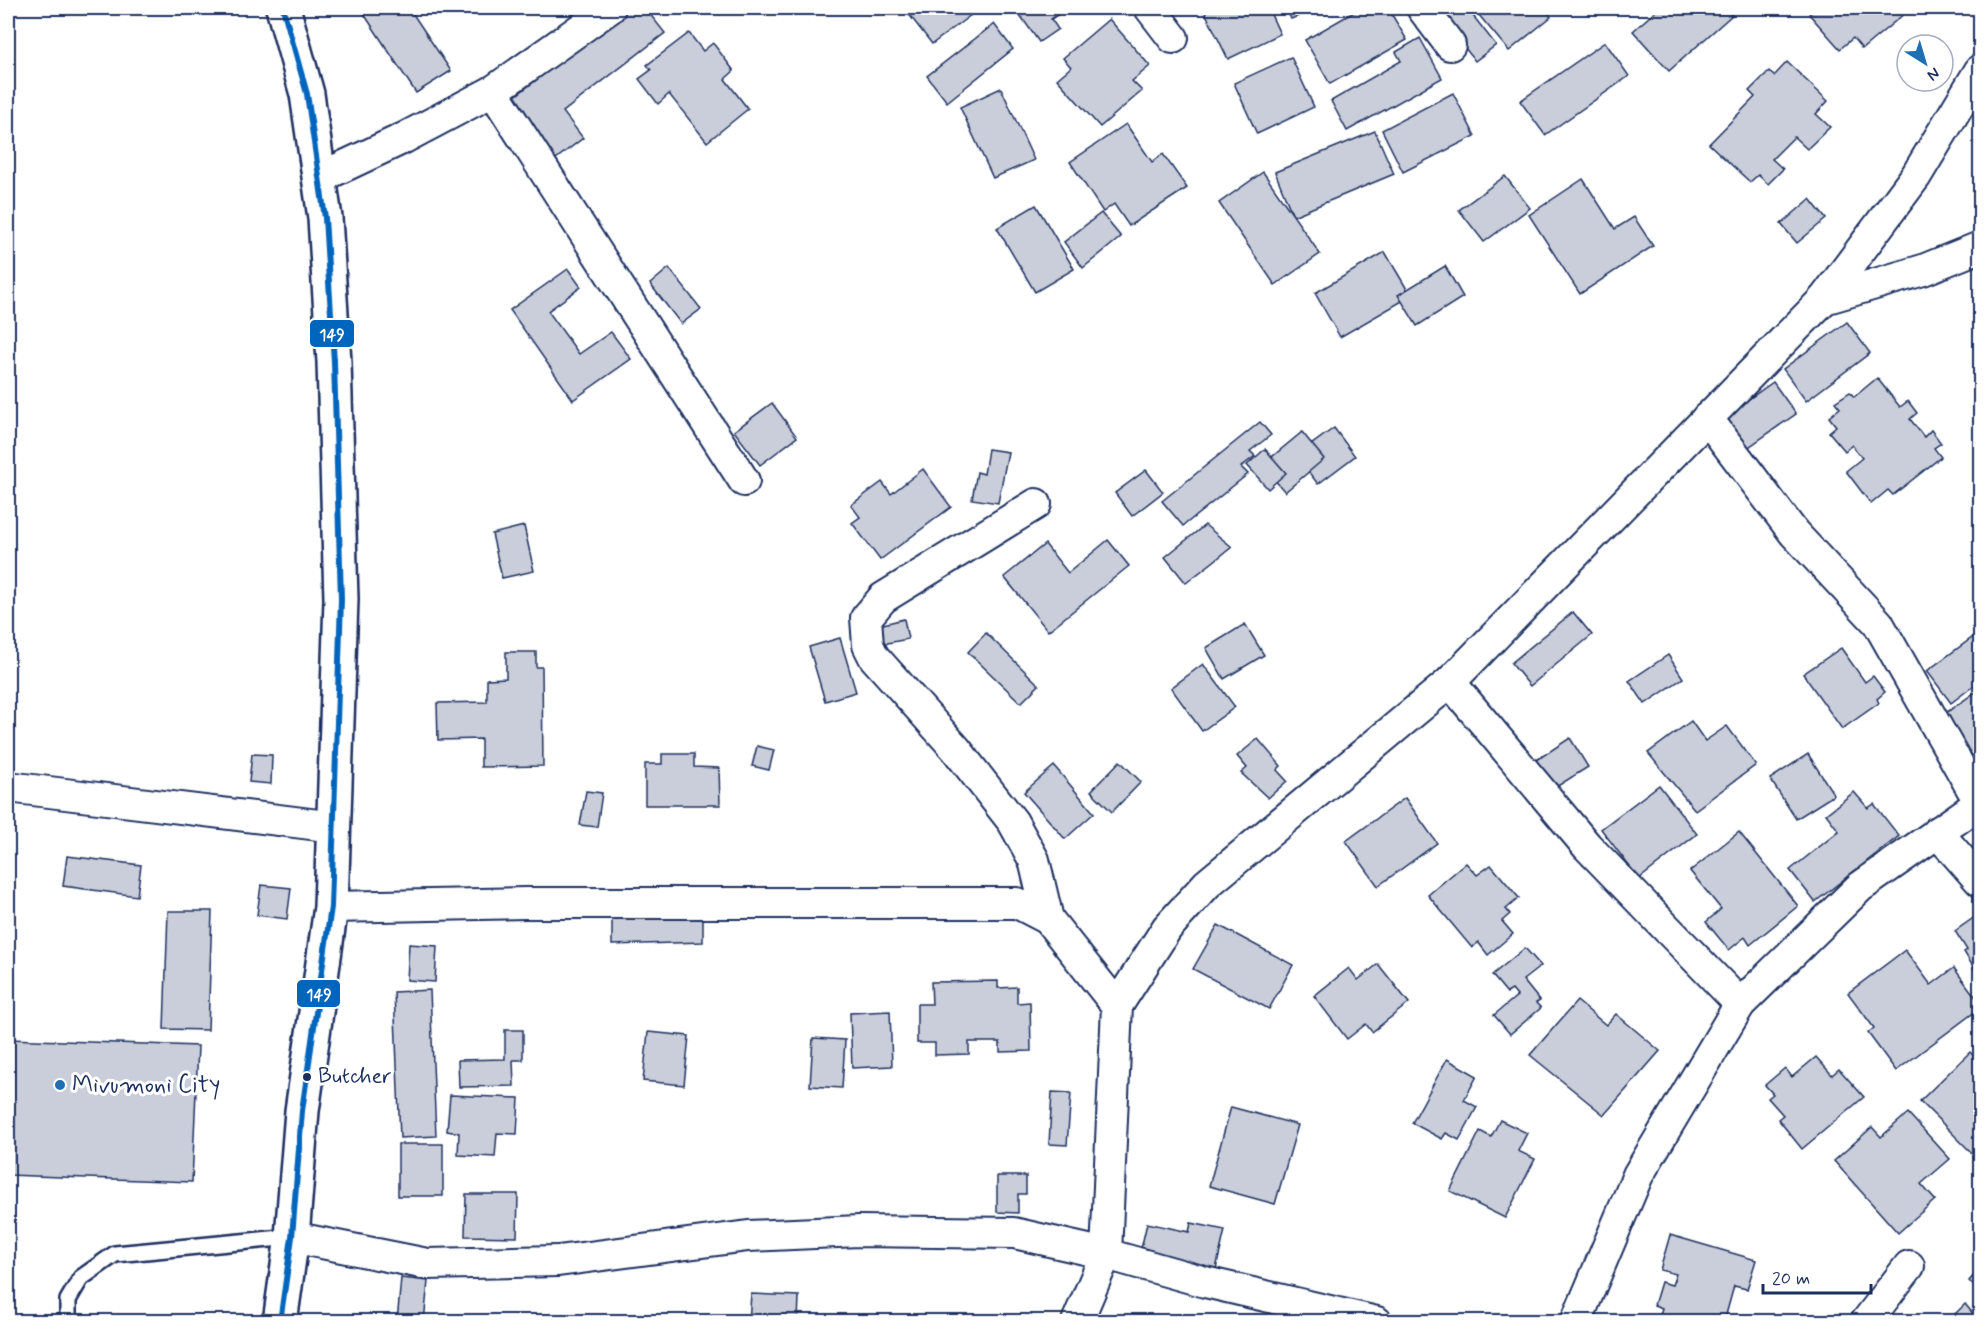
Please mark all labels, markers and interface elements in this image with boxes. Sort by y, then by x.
north arrow [1895,33,1955,93]
text: N [1923,62,1944,85]
line badge: 149 [309,319,355,348]
text: 149 [319,325,345,346]
line badge: 149 [296,979,341,1008]
text: 149 [306,985,332,1006]
place label: Butcher [318,1063,392,1091]
place label: Mivumoni City [72,1070,220,1101]
marker: Butcher [301,1071,313,1083]
marker: Mivumoni City [53,1078,67,1092]
scale bar [1763,1257,1871,1295]
text: 20 m [1772,1267,1810,1291]

